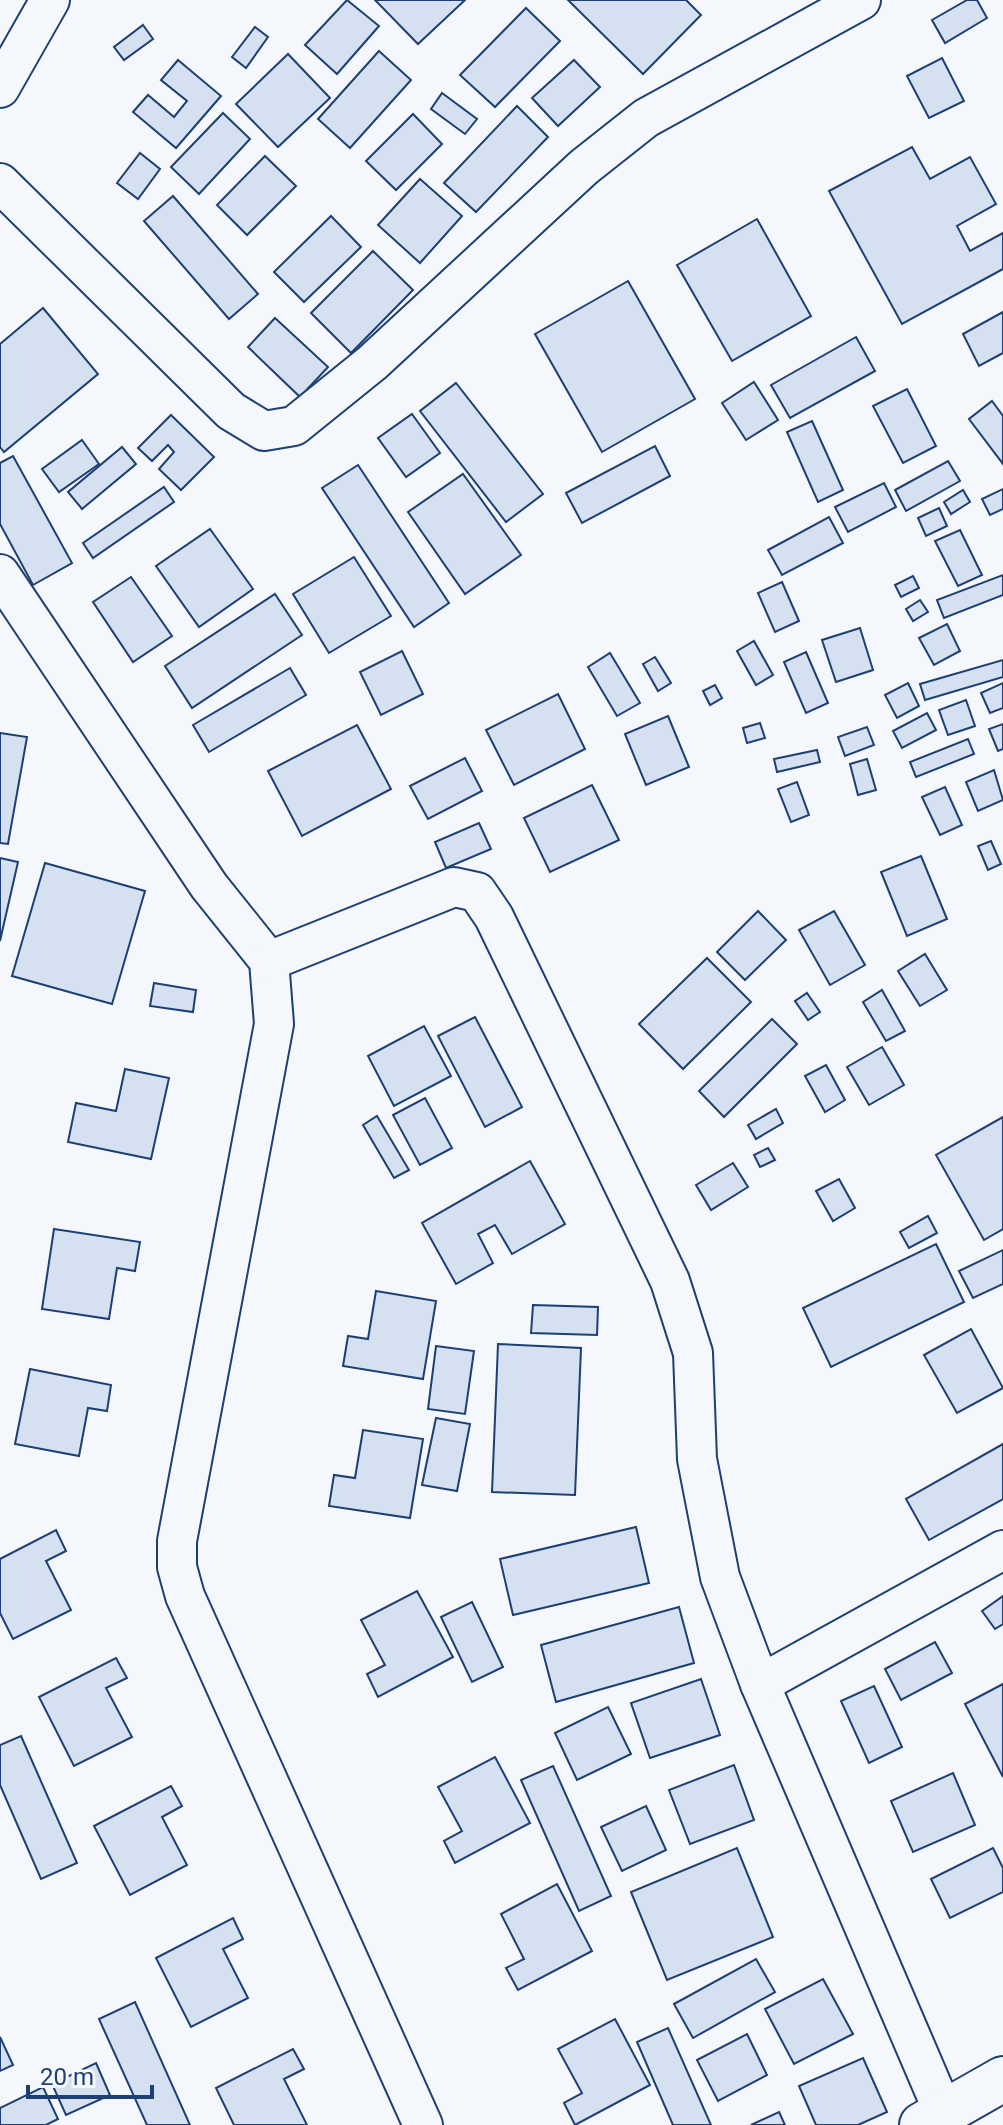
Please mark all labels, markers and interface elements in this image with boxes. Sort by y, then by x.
scale bar [28,2049,152,2099]
text: 20 m [40,2063,94,2091]

